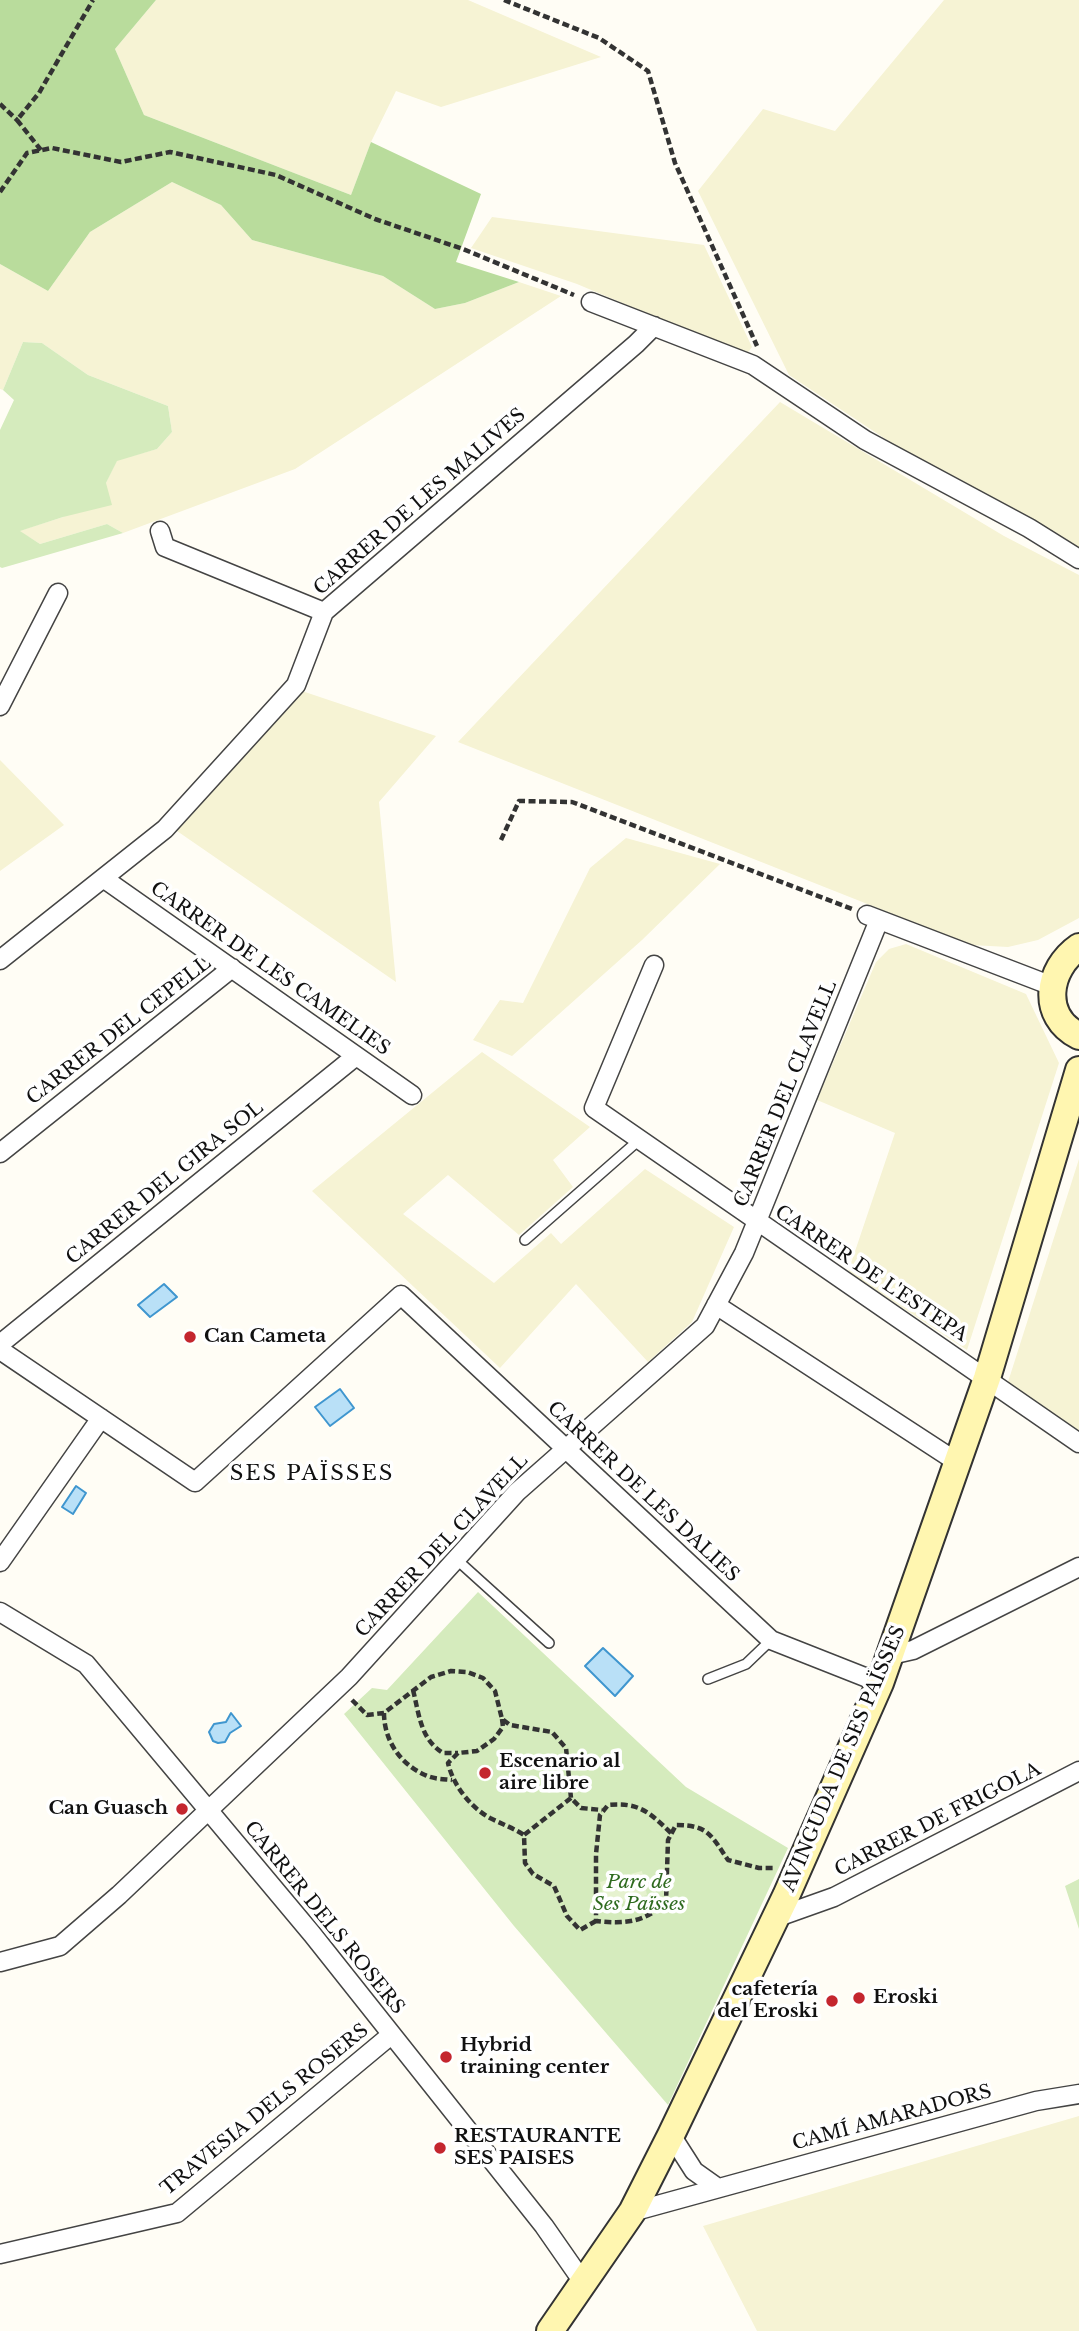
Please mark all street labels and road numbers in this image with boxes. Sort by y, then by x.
street label: CARRER DE LES MALIVES [309,404,531,600]
street label: CARRER DE LES CAMELIES [146,877,394,1061]
street label: CARRER DEL CEPELL [22,952,216,1110]
street label: CARRER DEL CLAVELL [730,977,842,1211]
street label: CARRER DEL GIRA SOL [62,1096,268,1270]
street label: CARRER DE L'ESTEPA [770,1201,972,1347]
street label: CARRER DE LES DALIES [542,1397,744,1587]
street label: CARRER DEL CLAVELL [351,1450,533,1642]
street label: AVINGUDA DE SES PAÏSSES [777,1623,911,1895]
street label: CARRER DE FRIGOLA [831,1758,1045,1882]
street label: CARRER DELS ROSERS [239,1817,409,2019]
street label: TRAVESIA DELS ROSERS [157,2019,373,2201]
street label: CAMÍ AMARADORS [790,2080,994,2156]

